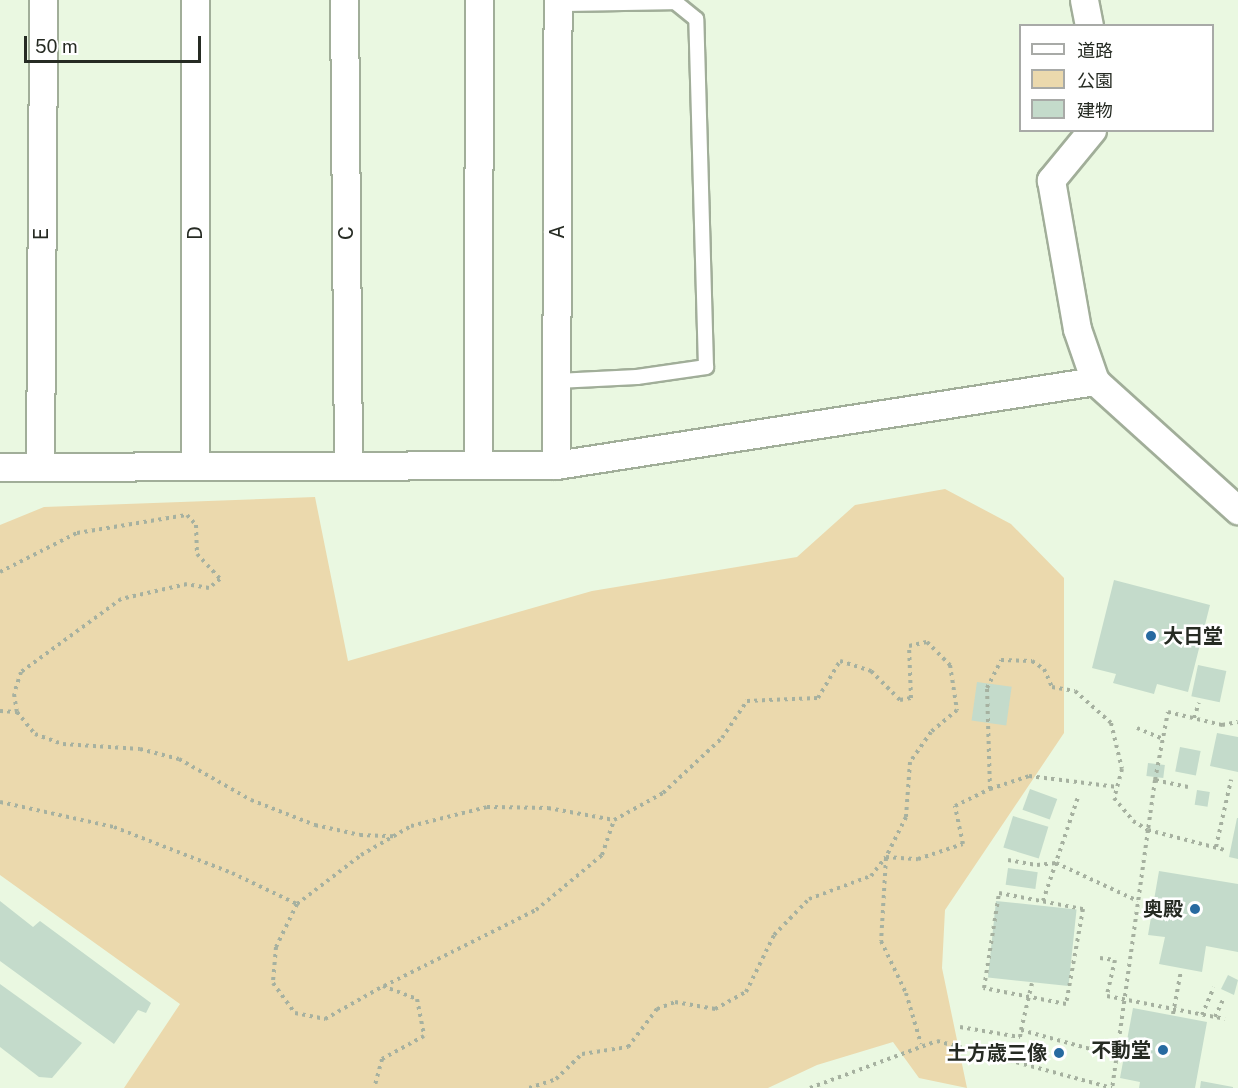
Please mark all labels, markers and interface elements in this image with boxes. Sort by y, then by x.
scale bar [27,24,204,62]
legend [1019,24,1214,132]
text: 50 m [35,36,78,57]
text: 道路 [1077,40,1113,61]
text: 公園 [1077,70,1113,91]
text: 建物 [1077,100,1113,121]
street label: A [545,225,569,239]
street label: D [183,226,207,240]
street label: C [334,226,358,240]
street label: E [29,228,53,240]
place label: 大日堂 [1163,624,1223,648]
marker: 大日堂 [1144,629,1158,643]
place label: 奥殿 [1143,897,1183,921]
marker: 奥殿 [1188,902,1202,916]
place label: 不動堂 [1091,1038,1151,1062]
place label: 土方歳三像 [947,1041,1047,1065]
marker: 不動堂 [1156,1043,1170,1057]
marker: 土方歳三像 [1052,1046,1066,1060]

